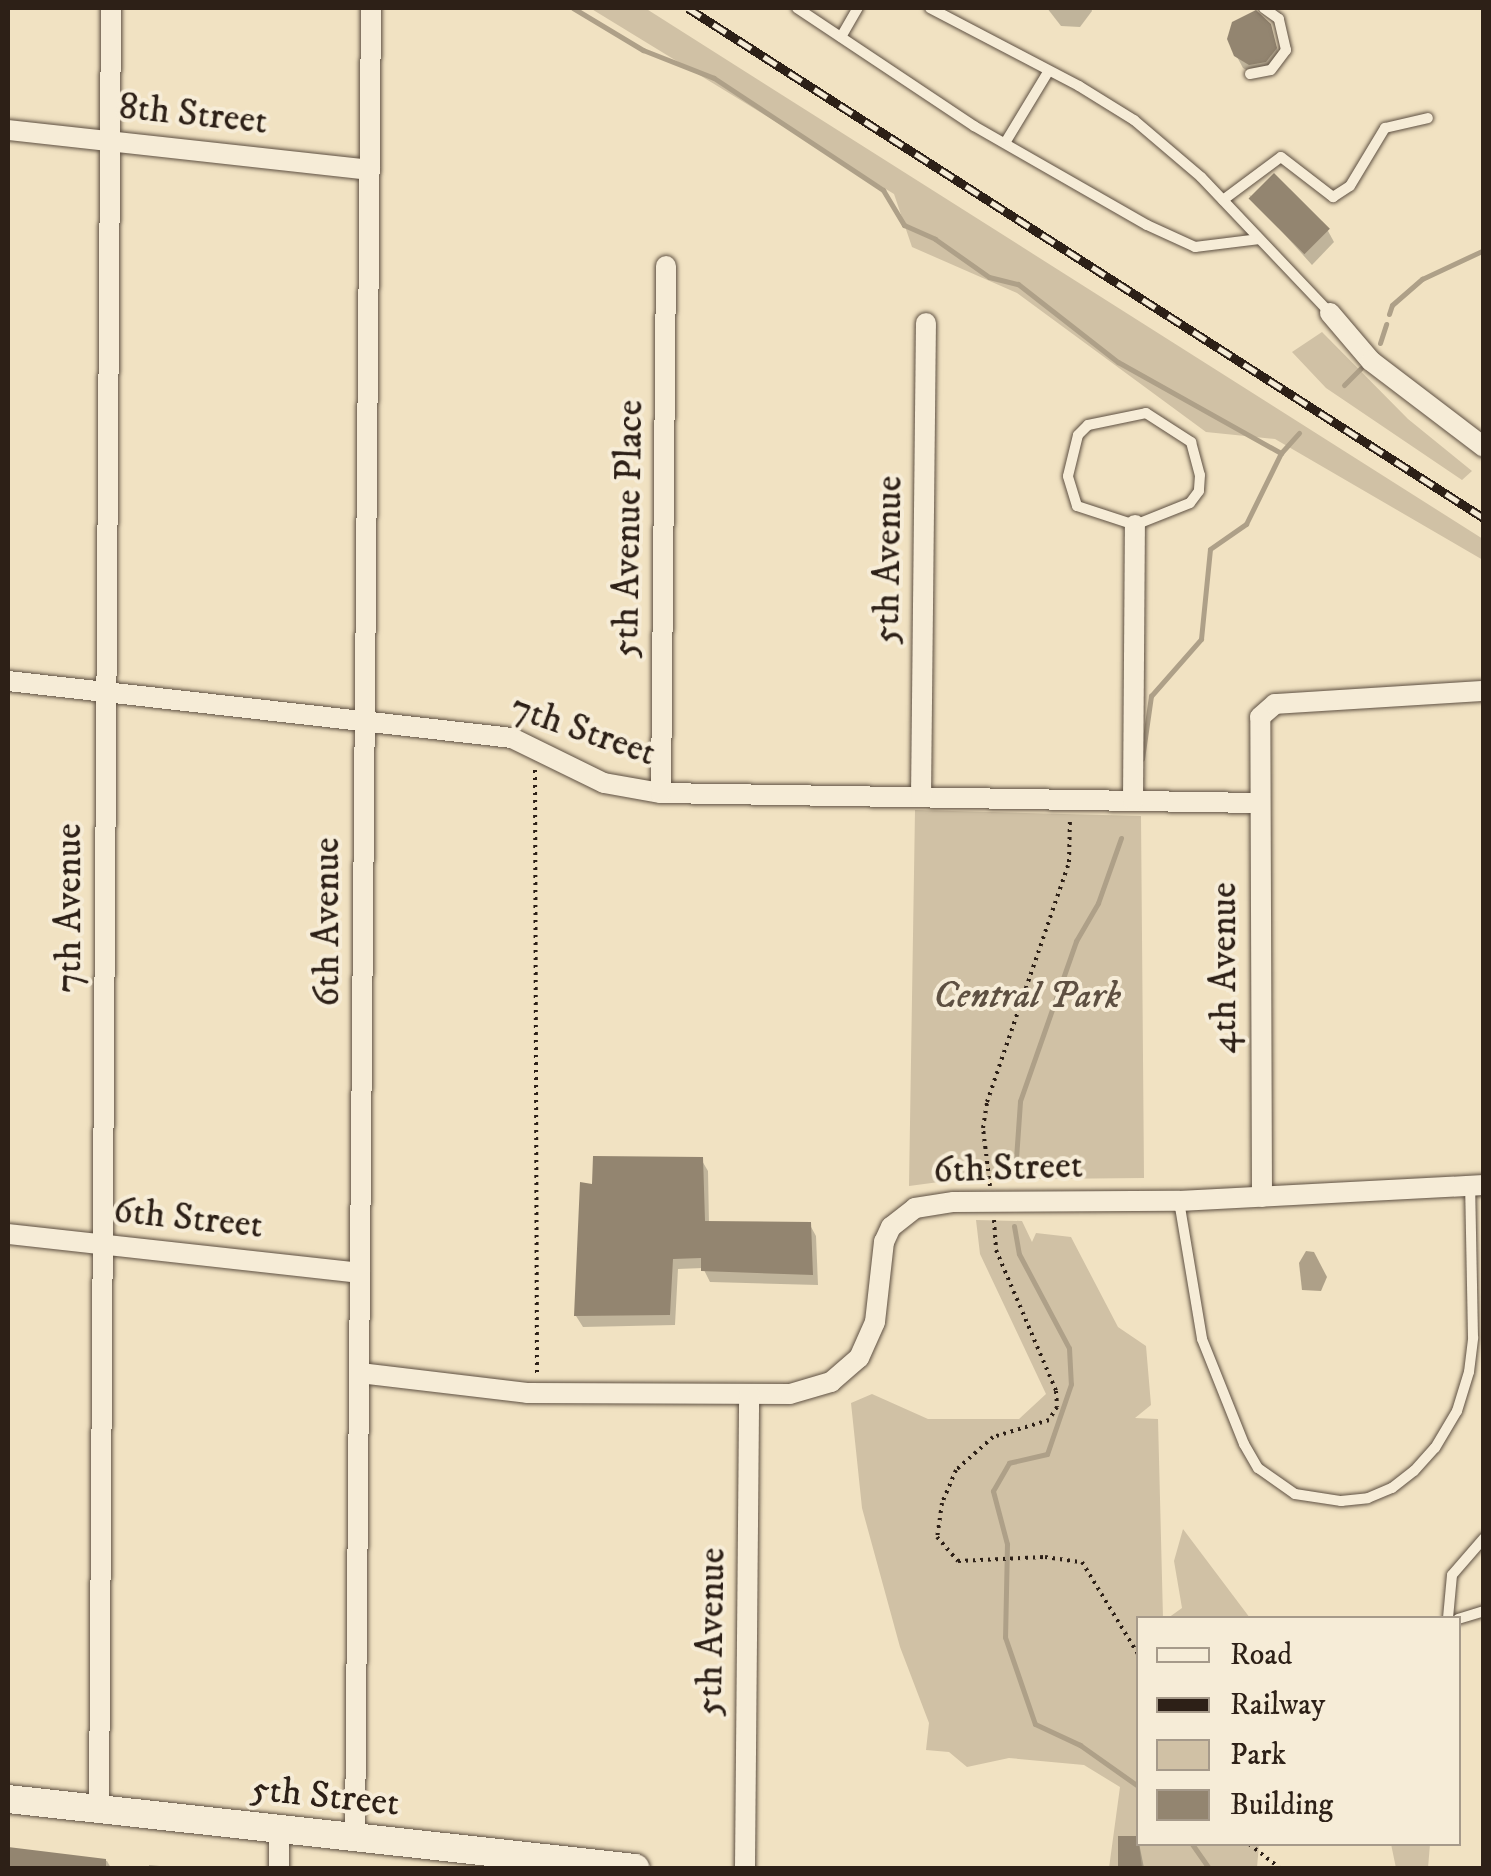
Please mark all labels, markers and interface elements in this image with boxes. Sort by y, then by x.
street label: 8th Street [116,85,270,145]
street label: 5th Avenue Place [604,399,654,659]
street label: 5th Avenue [865,475,913,645]
street label: 7th Street [505,685,661,777]
street label: 7th Avenue [47,823,93,993]
street label: 6th Avenue [305,837,351,1007]
street label: 4th Avenue [1202,882,1248,1054]
park label: Central Park [933,974,1121,1020]
street label: 6th Street [932,1144,1084,1194]
street label: 6th Street [111,1188,265,1250]
street label: 5th Avenue [688,1547,736,1717]
legend [1136,1616,1461,1846]
text: Road [1230,1637,1292,1674]
text: Railway [1230,1687,1325,1724]
text: Park [1230,1737,1286,1774]
street label: 5th Street [249,1767,401,1827]
text: Building [1230,1787,1333,1824]

